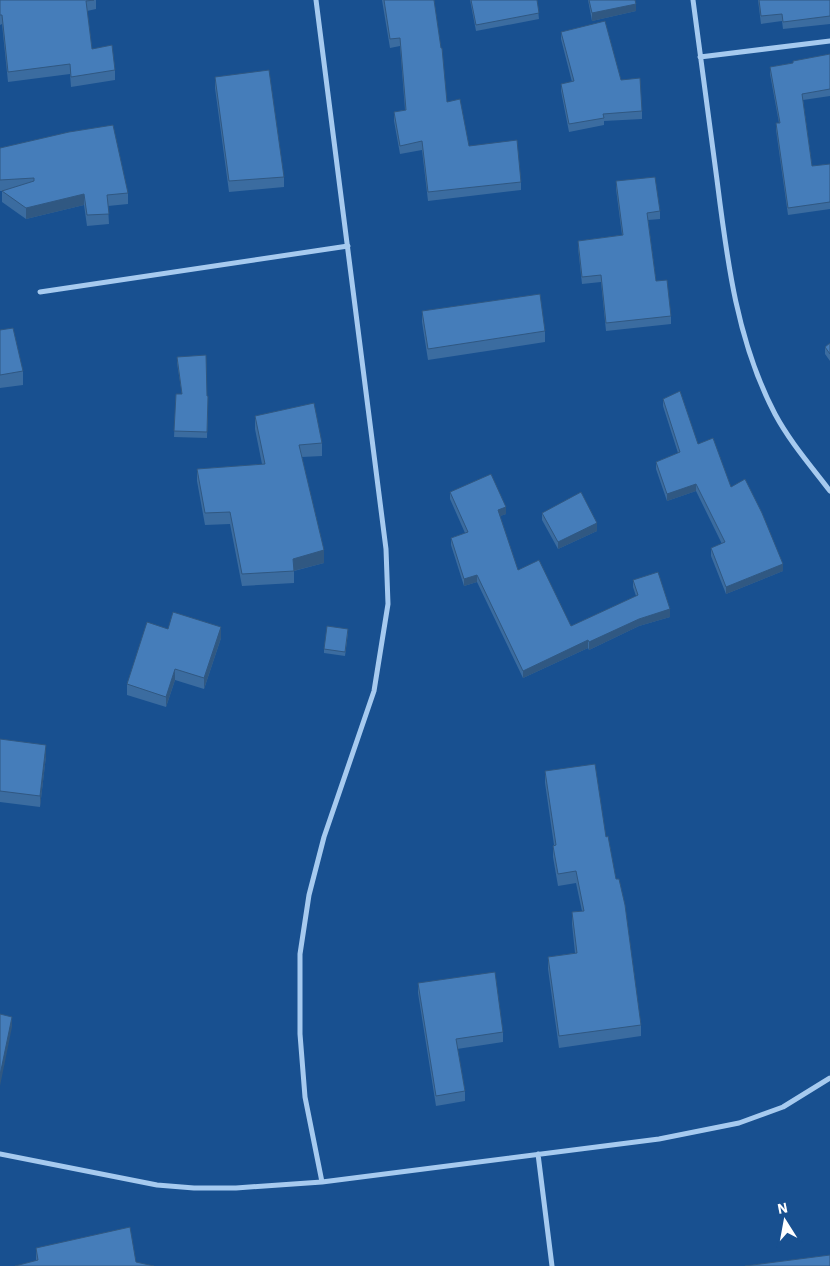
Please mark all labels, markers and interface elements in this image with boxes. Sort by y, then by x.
north arrow [760,1196,810,1246]
text: N [776,1198,789,1218]

